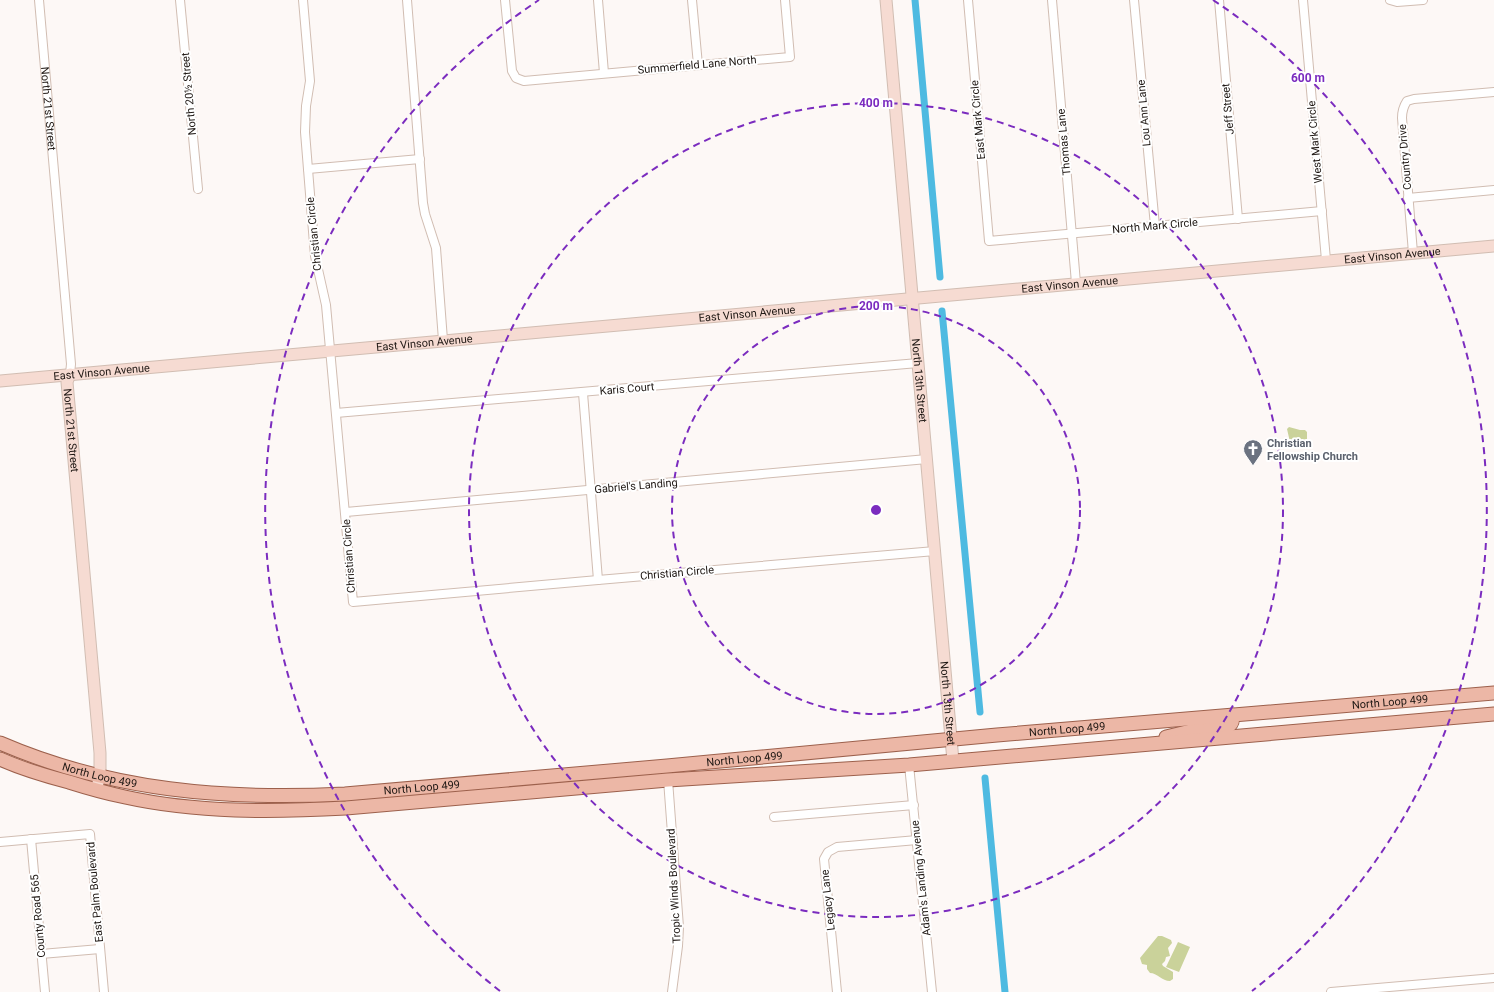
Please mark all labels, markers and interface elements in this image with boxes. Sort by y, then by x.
street label: North 20½ Street [179,52,199,136]
street label: Summerfield Lane North [637,53,757,77]
street label: North 21st Street [38,66,59,151]
text: 600 m [1291,71,1325,85]
street label: Lou Ann Lane [1135,79,1153,147]
street label: East Mark Circle [968,80,988,160]
street label: Jeff Street [1219,82,1237,135]
text: 400 m [859,96,893,110]
street label: West Mark Circle [1305,100,1325,184]
street label: Thomas Lane [1055,108,1073,176]
street label: Country Drive [1396,124,1414,190]
street label: Christian Circle [304,196,324,272]
street label: North Mark Circle [1112,216,1198,236]
street label: East Vinson Avenue [1344,244,1441,266]
street label: East Vinson Avenue [1021,273,1119,295]
text: 200 m [859,299,893,313]
street label: East Vinson Avenue [698,303,796,324]
street label: East Vinson Avenue [375,332,473,353]
street label: North 13th Street [909,338,930,424]
street label: East Vinson Avenue [53,361,151,383]
street label: Karis Court [599,380,655,398]
street label: North 21st Street [61,388,82,473]
place label: Christian Fellowship Church [1267,437,1358,463]
church icon: Christian Fellowship Church [1242,438,1264,466]
street label: Gabriel's Landing [594,476,678,496]
centre of rings [869,503,883,517]
street label: Christian Circle [340,518,358,593]
street label: Christian Circle [640,563,715,583]
street label: North 13th Street [938,661,958,746]
street label: North Loop 499 [1351,692,1429,711]
street label: North Loop 499 [1028,719,1106,739]
street label: North Loop 499 [706,749,783,769]
street label: North Loop 499 [61,760,138,790]
street label: North Loop 499 [383,778,460,797]
street label: Adam's Landing Avenue [908,819,934,936]
street label: Tropic Winds Boulevard [664,828,684,944]
street label: East Palm Boulevard [84,841,106,943]
street label: Legacy Lane [818,869,838,931]
street label: County Road 565 [28,874,48,958]

